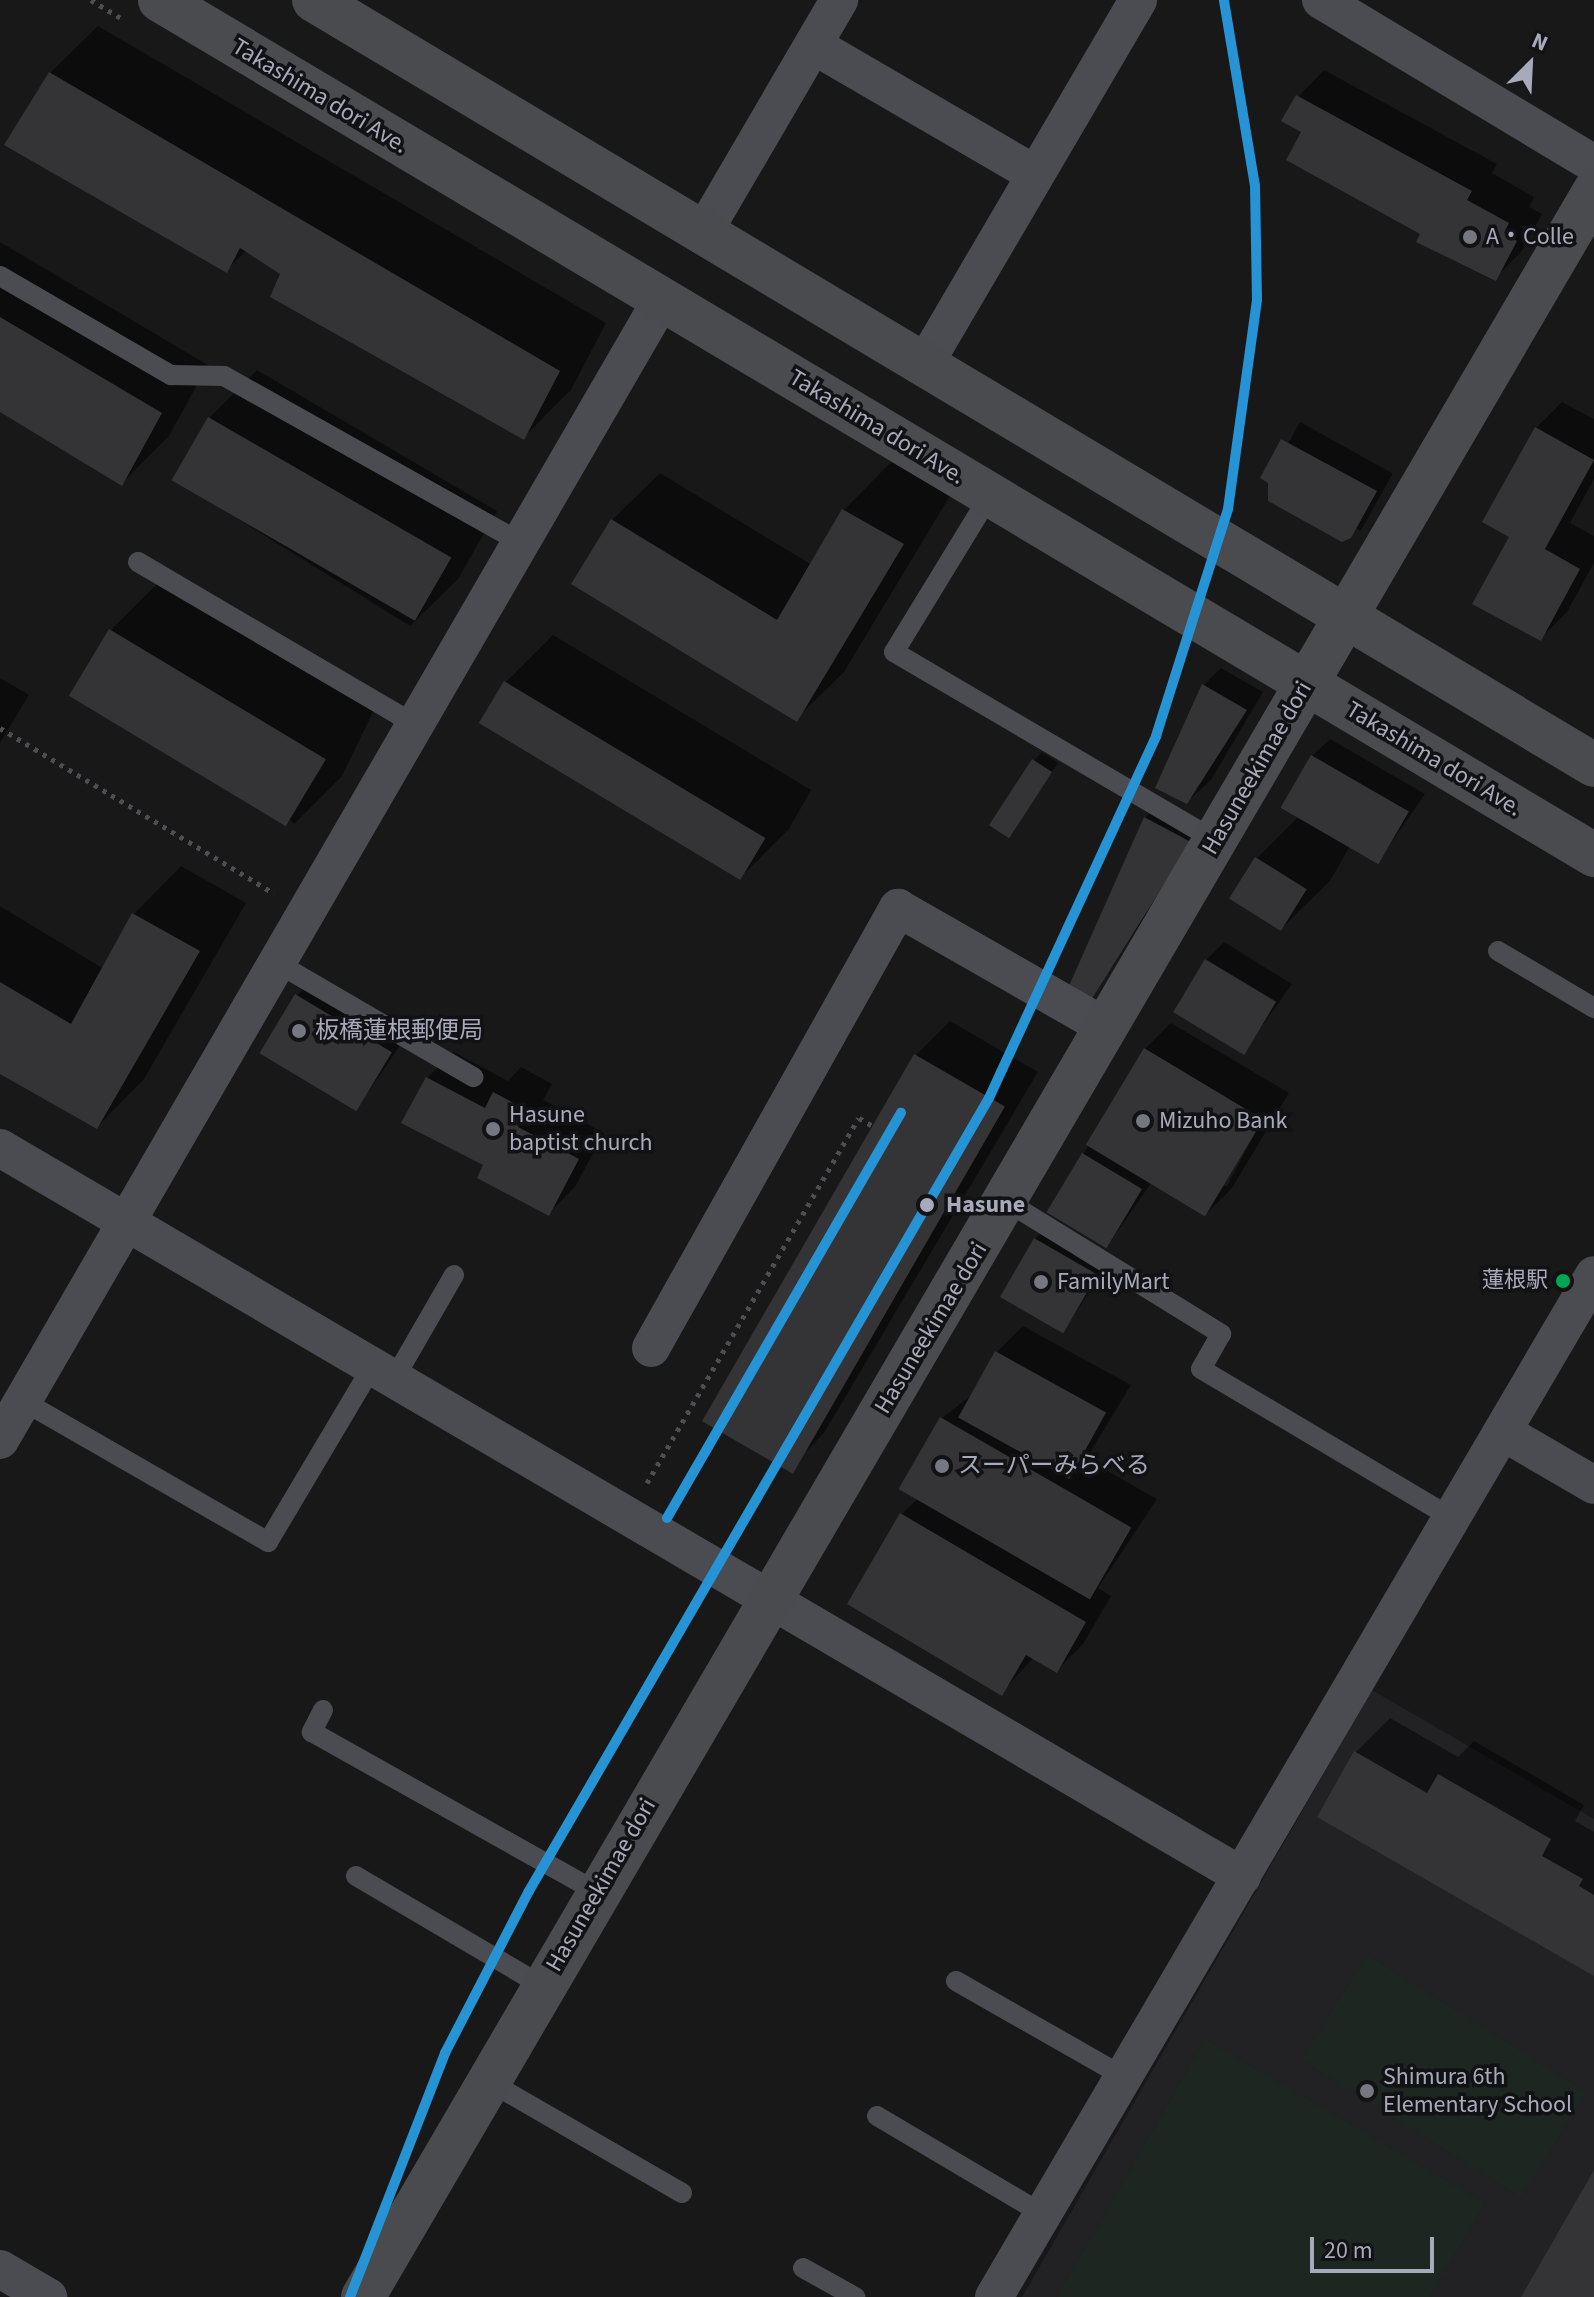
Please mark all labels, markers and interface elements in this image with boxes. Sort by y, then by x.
north arrow [1490,24,1570,104]
text: N [1527,24,1553,60]
street label: Takashima dori Ave. [227,32,413,160]
place label: A・Colle [1486,223,1574,251]
marker: A・Colle [1461,228,1479,246]
street label: Takashima dori Ave. [784,363,970,491]
street label: Hasuneekimae dori [1196,676,1318,860]
street label: Takashima dori Ave. [1341,695,1527,823]
place label: 板橋蓮根郵便局 [315,1017,483,1045]
marker: 板橋蓮根郵便局 [290,1022,308,1040]
place label: Hasune baptist church [509,1101,653,1157]
place label: Mizuho Bank [1159,1107,1287,1135]
marker: Mizuho Bank [1134,1112,1152,1130]
marker: Hasune baptist church [484,1120,502,1138]
place label: Hasune [946,1191,1025,1219]
marker: Hasune [915,1193,939,1217]
street label: Hasuneekimae dori [868,1237,994,1419]
place label: FamilyMart [1057,1268,1169,1296]
place label: 蓮根駅 [1482,1268,1548,1294]
marker: FamilyMart [1032,1273,1050,1291]
marker: 蓮根駅 [1555,1273,1571,1289]
place label: スーパーみらべる [958,1452,1150,1480]
marker: スーパーみらべる [933,1457,951,1475]
street label: Hasuneekimae dori [540,1793,662,1977]
place label: Shimura 6th Elementary School [1383,2063,1572,2119]
marker: Shimura 6th Elementary School [1358,2082,1376,2100]
scale bar [1314,2221,1438,2271]
text: 20 m [1324,2233,1373,2268]

